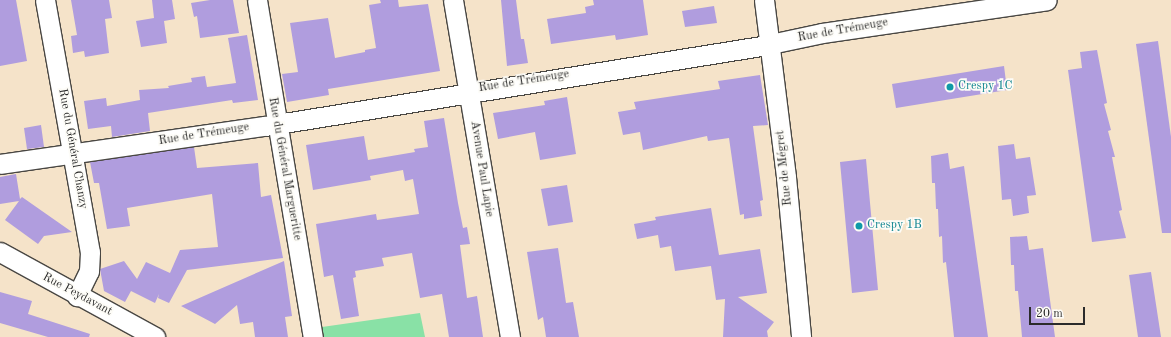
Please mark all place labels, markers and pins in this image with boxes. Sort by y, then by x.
place label: Crespy 1C [958,80,1013,94]
marker: Crespy 1C [945,82,955,92]
place label: Crespy 1B [867,219,922,233]
marker: Crespy 1B [854,221,864,231]

